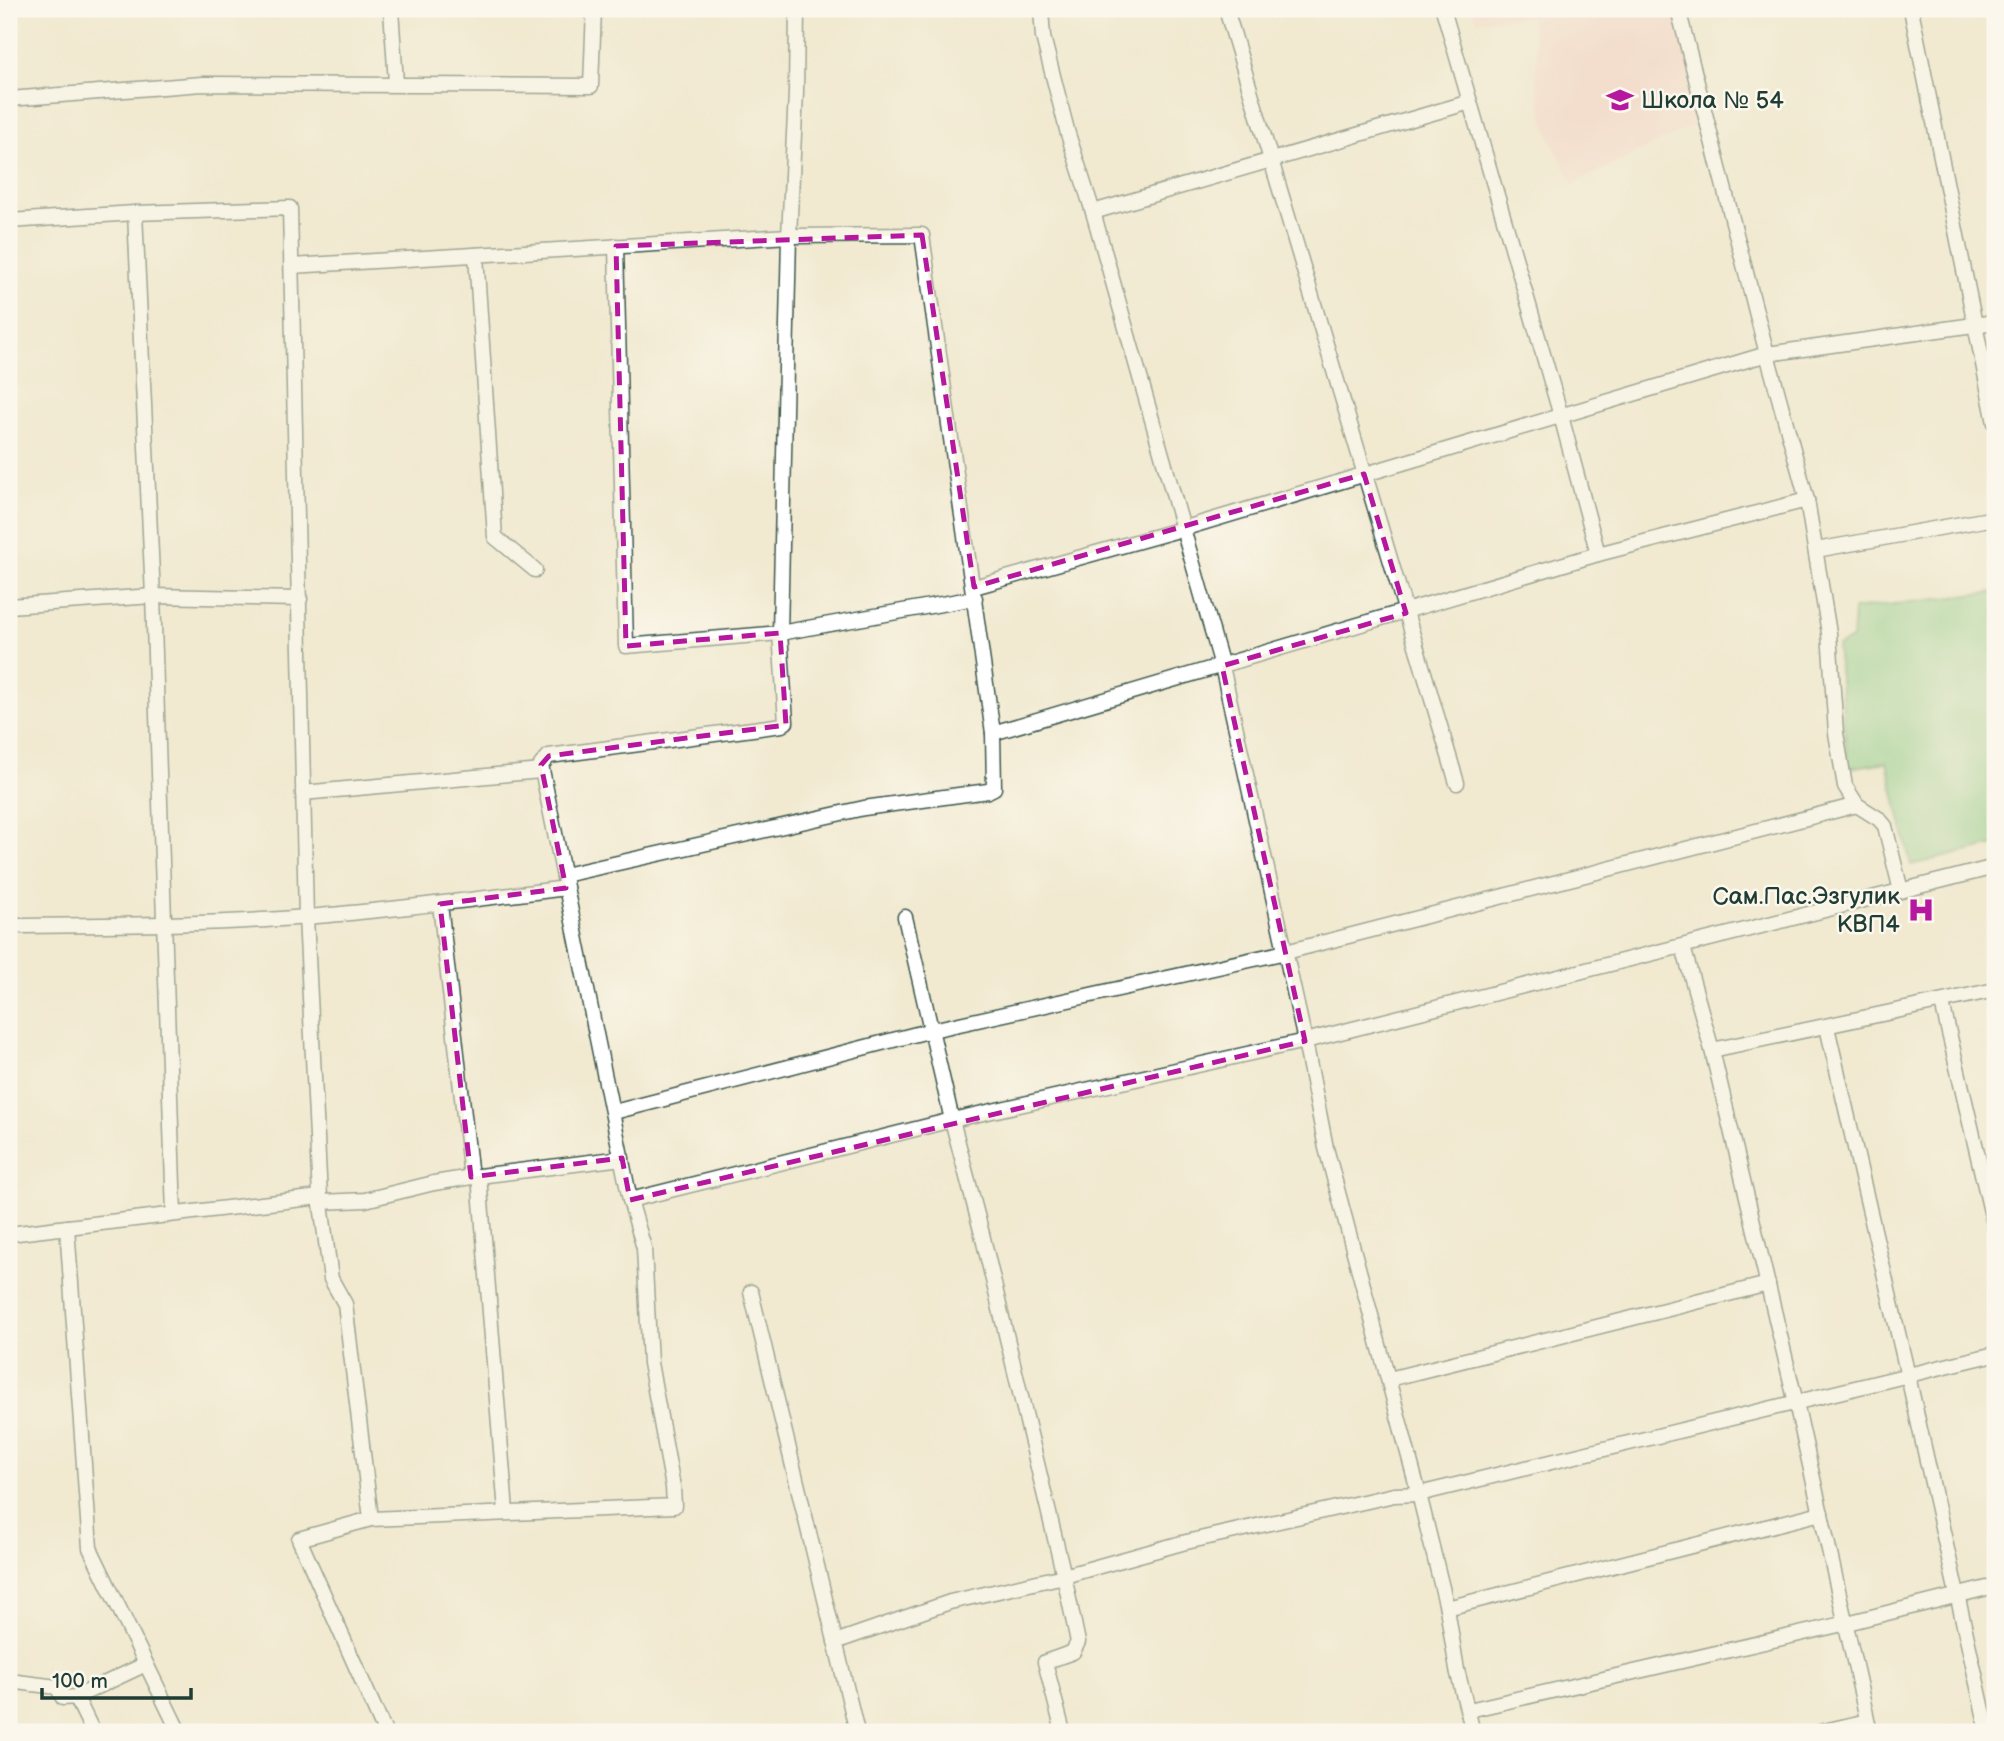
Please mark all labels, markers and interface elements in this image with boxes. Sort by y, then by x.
school or university icon: Школа № 54 [1605,85,1635,115]
place label: Школа № 54 [1641,86,1784,115]
place label: Сам.Пас.Эзгулик КВП4 [1712,882,1900,939]
hospital icon: Сам.Пас.Эзгулик КВП4 [1906,895,1936,925]
scale bar [42,1657,191,1701]
text: 100 m [52,1669,108,1694]

